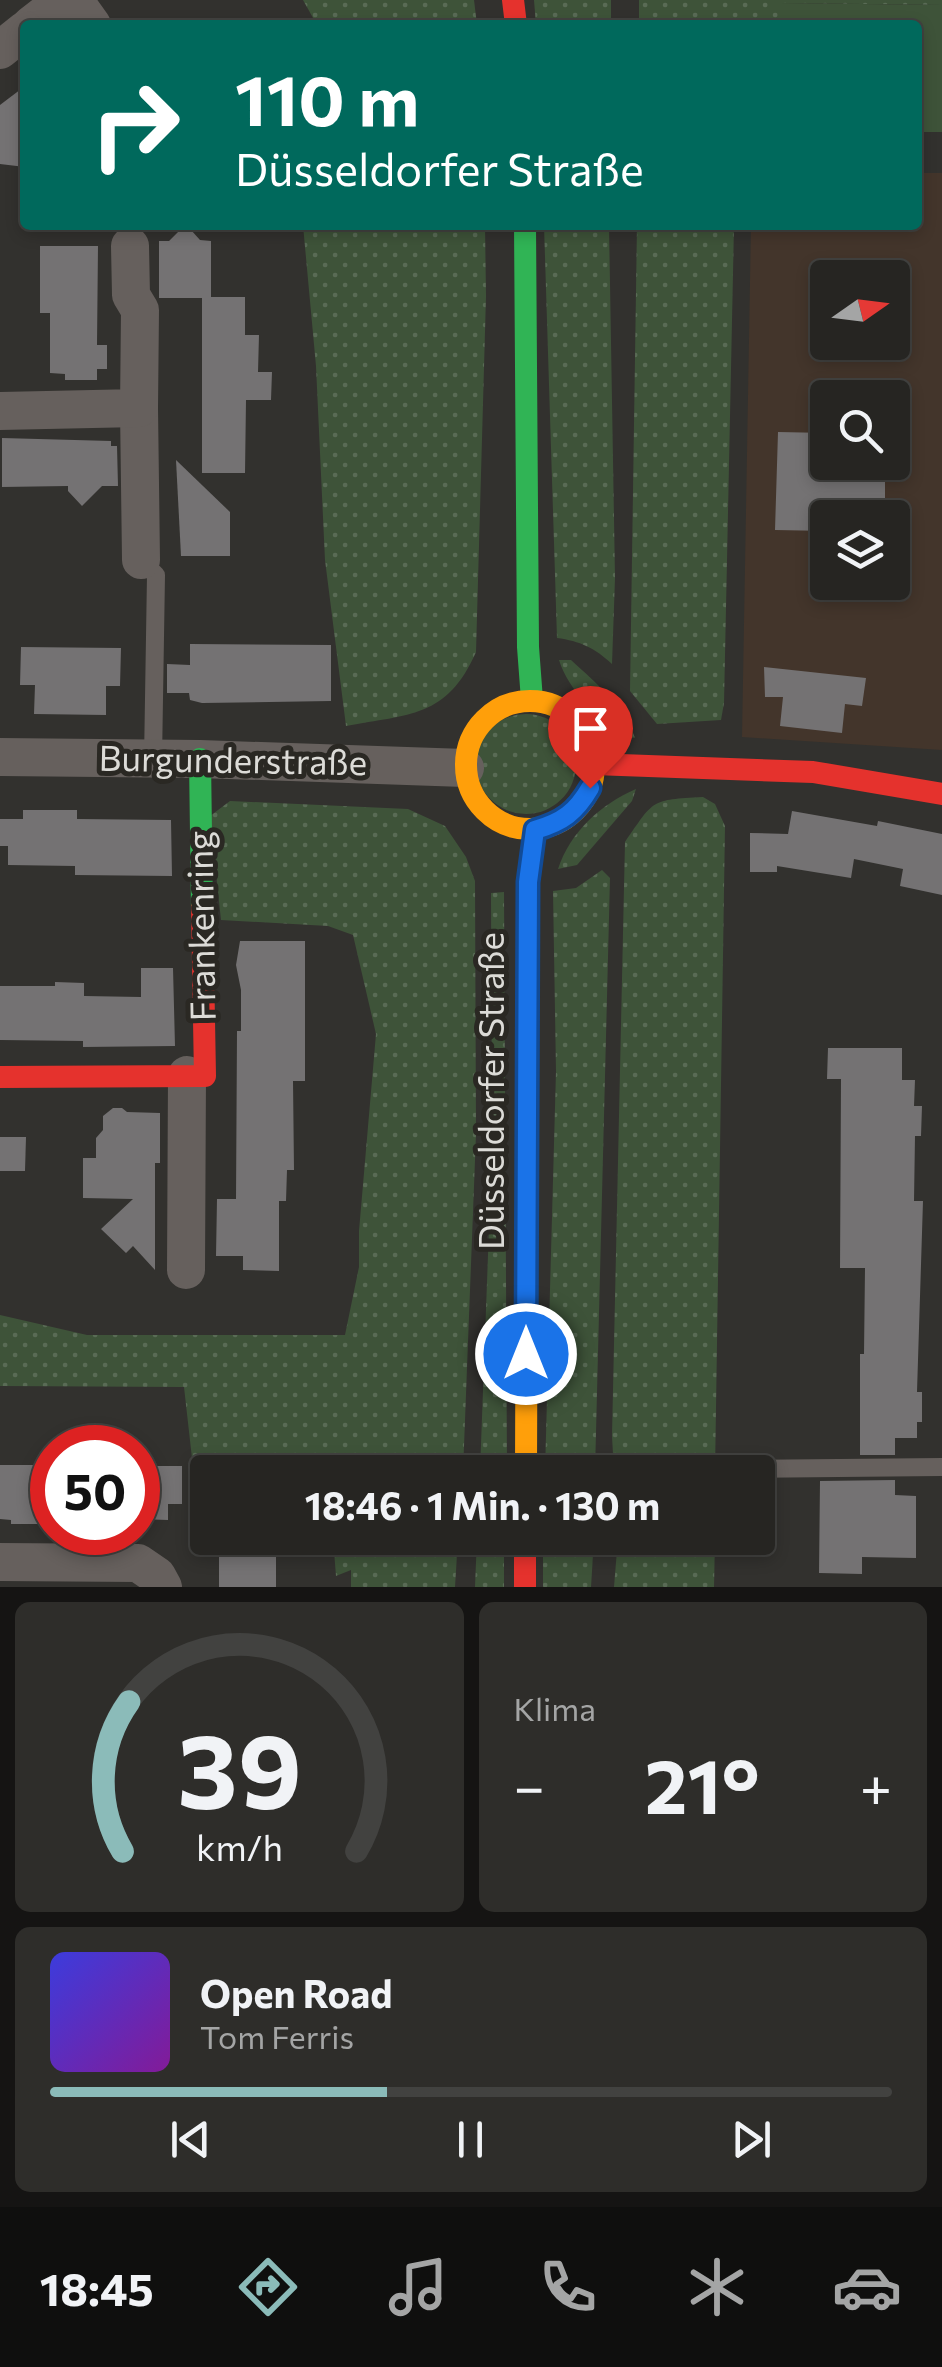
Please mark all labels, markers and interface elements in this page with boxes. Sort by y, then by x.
text: 110 m [235,55,419,140]
icon: right [70,60,200,190]
text: Düsseldorfer Straße [235,140,644,195]
north arrow [810,260,910,360]
map controls [810,260,910,600]
button: search [810,380,910,480]
button: layers [810,500,910,600]
pin [548,686,633,789]
icon: arrive [563,701,618,756]
street label: Burgunderstraße [98,735,368,782]
street label: Frankenring [176,831,223,1022]
street label: Düsseldorfer Straße [468,932,511,1250]
position arrow [474,1302,578,1406]
speed limit sign: 50 [30,1425,160,1555]
text: 18:46 · 1 Min. · 130 m [305,1481,660,1528]
text: Klima [514,1688,596,1728]
text: 39 [177,1703,302,1830]
text: 21° [645,1738,760,1829]
text: − [514,1751,545,1818]
text: + [860,1751,892,1818]
text: km/h [196,1825,283,1868]
text: Open Road [200,1969,393,2016]
text: Tom Ferris [200,2016,354,2056]
icon: previous [163,2112,218,2167]
icon: pause [443,2112,498,2167]
icon: next [724,2112,779,2167]
icon: directions [233,2252,303,2322]
icon: music [383,2252,453,2322]
icon: phone [533,2252,603,2322]
icon: climate [682,2252,752,2322]
icon: car [832,2252,902,2322]
text: 18:45 [40,2260,154,2315]

